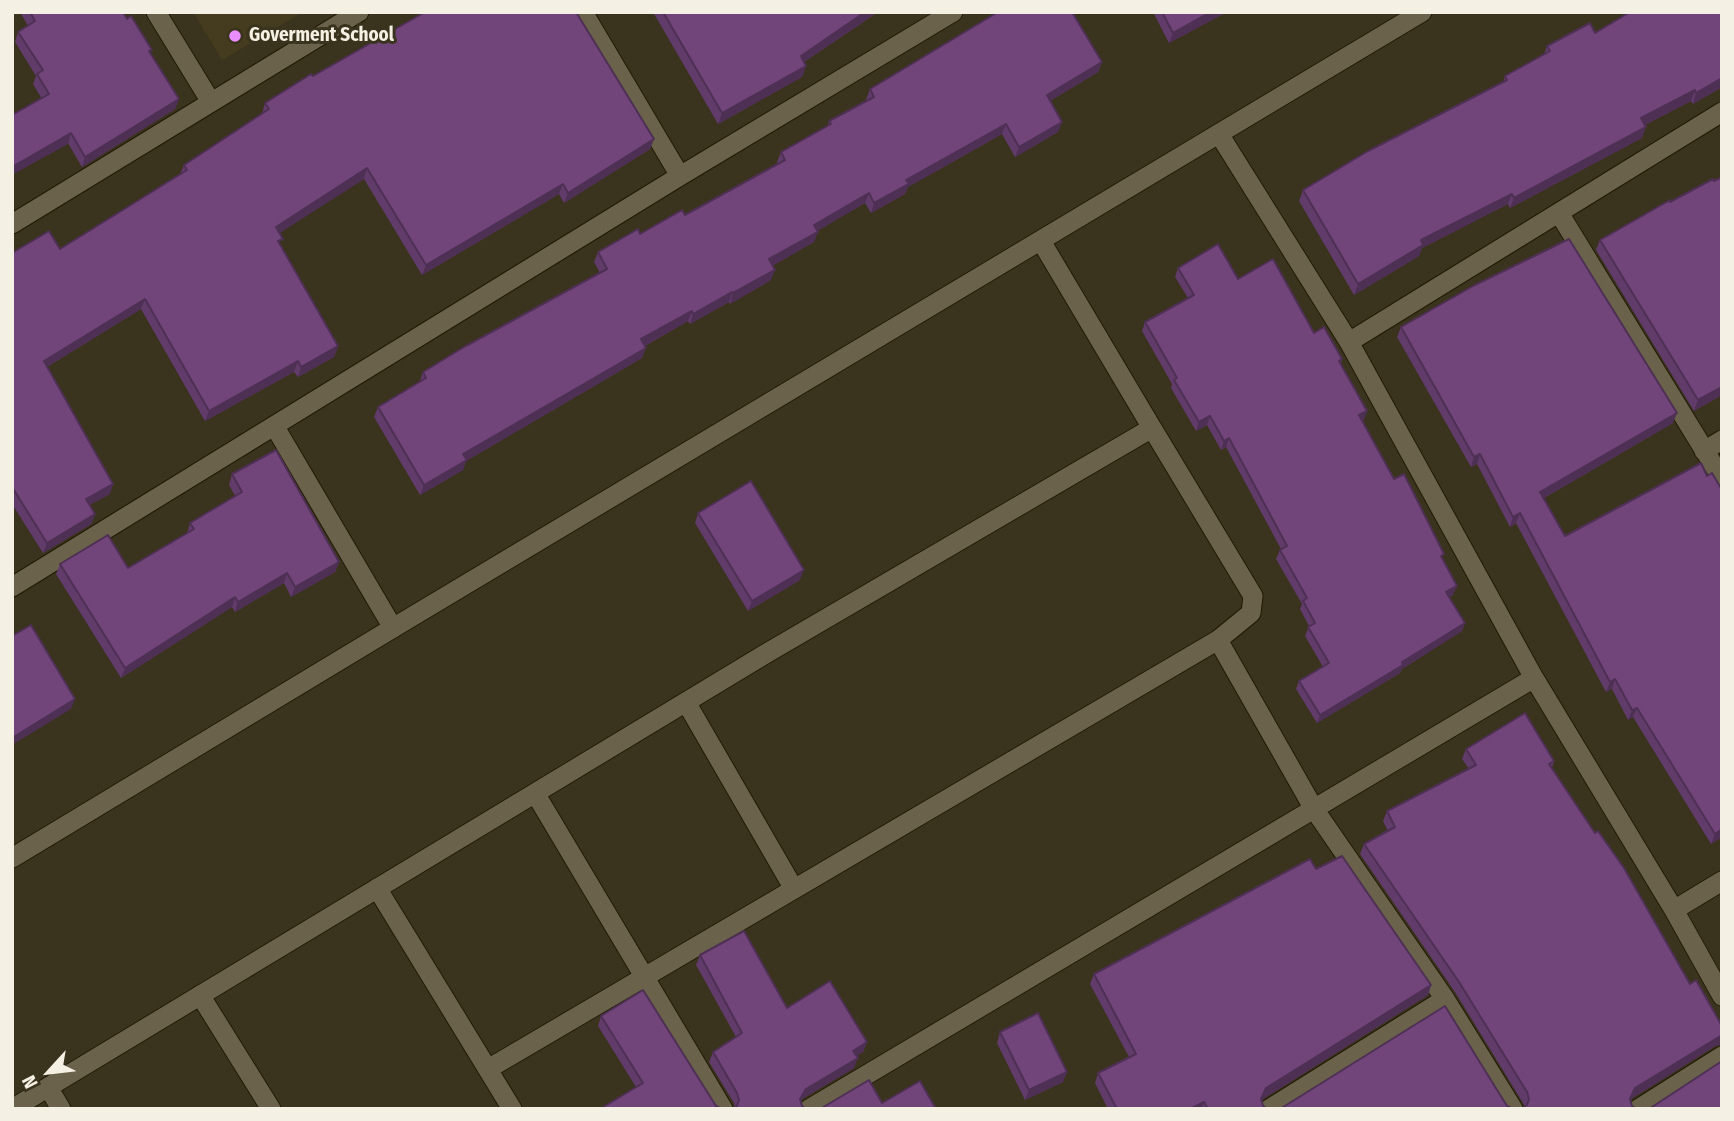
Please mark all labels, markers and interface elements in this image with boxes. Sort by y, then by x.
place label: Goverment School [249,25,394,47]
marker: Goverment School [227,28,243,44]
north arrow [14,1037,84,1107]
text: N [17,1071,43,1092]

